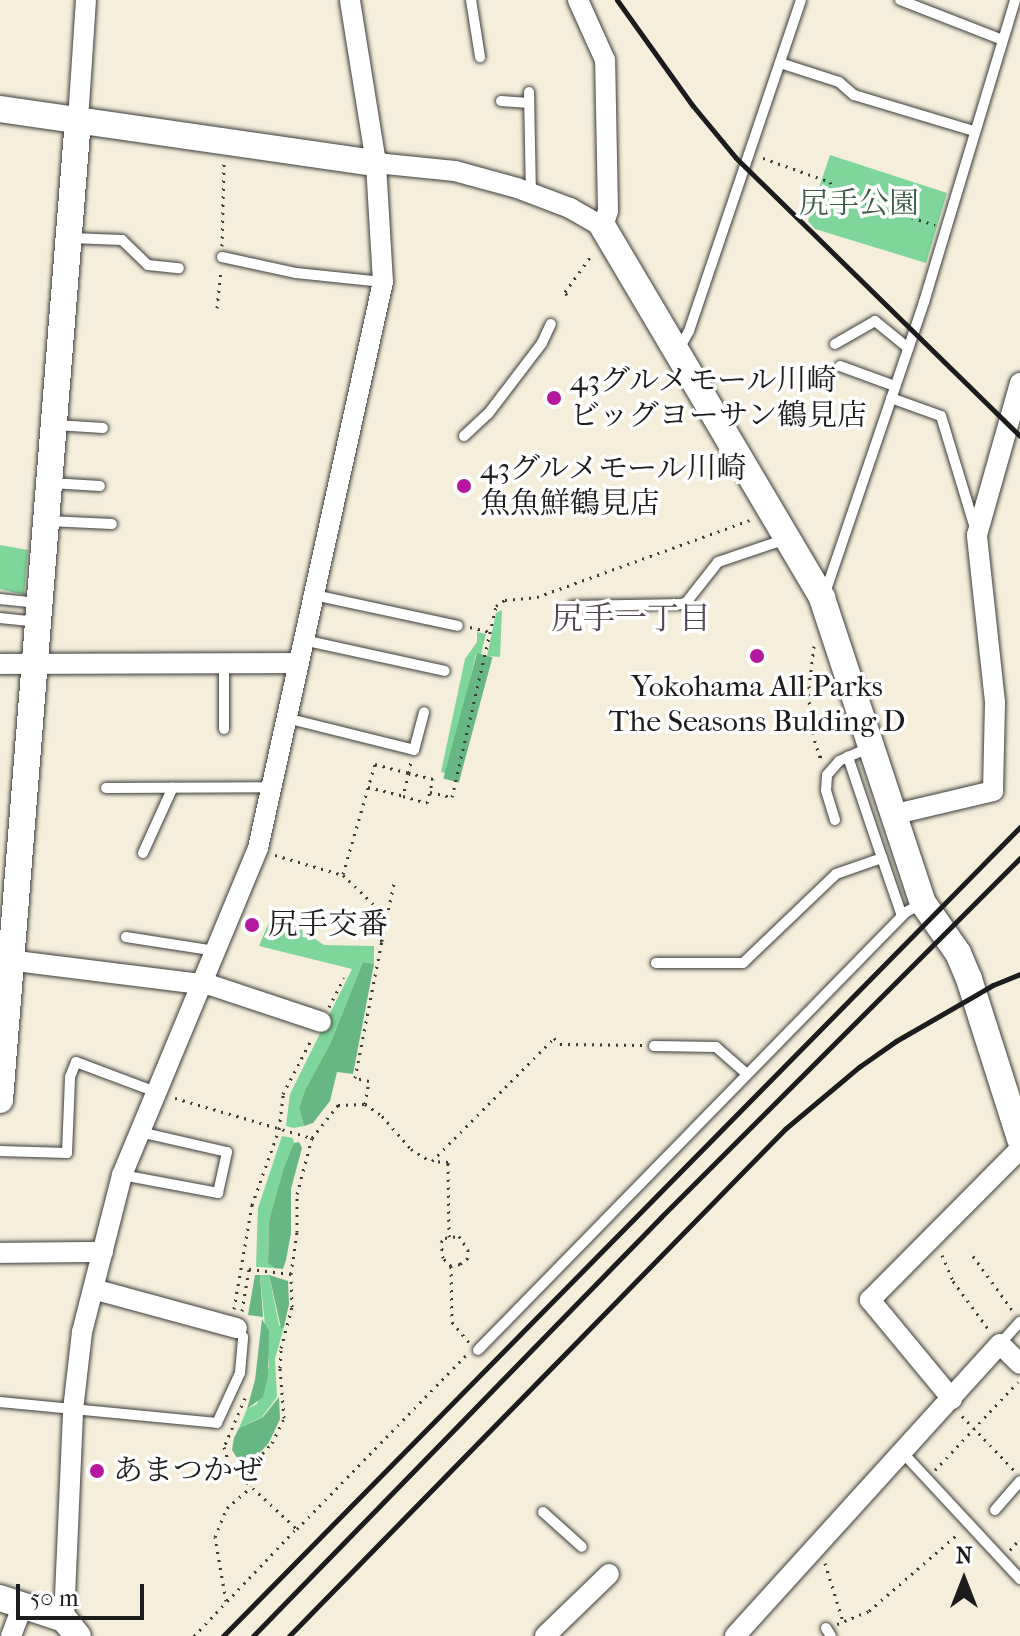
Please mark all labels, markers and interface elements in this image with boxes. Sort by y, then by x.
park label: 尻手公園 [799,186,919,222]
place label: 43グルメモール川崎 ビッグヨーサン鶴見店 [570,363,870,434]
marker: 43グルメモール川崎 ビッグヨーサン鶴見店 [545,389,563,407]
place label: 43グルメモール川崎 魚魚鮮鶴見店 [480,451,749,522]
marker: 43グルメモール川崎 魚魚鮮鶴見店 [455,477,473,495]
district label: 尻手一丁目 [551,600,711,638]
marker: Yokohama All Parks The Seasons Bulding D [748,647,766,665]
place label: Yokohama All Parks The Seasons Bulding D [609,669,905,740]
place label: 尻手交番 [268,907,388,943]
marker: 尻手交番 [243,916,261,934]
place label: あまつかぜ [113,1453,263,1489]
marker: あまつかぜ [88,1462,106,1480]
north arrow [924,1540,1004,1620]
text: N [956,1543,972,1569]
scale bar [20,1568,148,1618]
text: 50 m [30,1584,79,1612]

